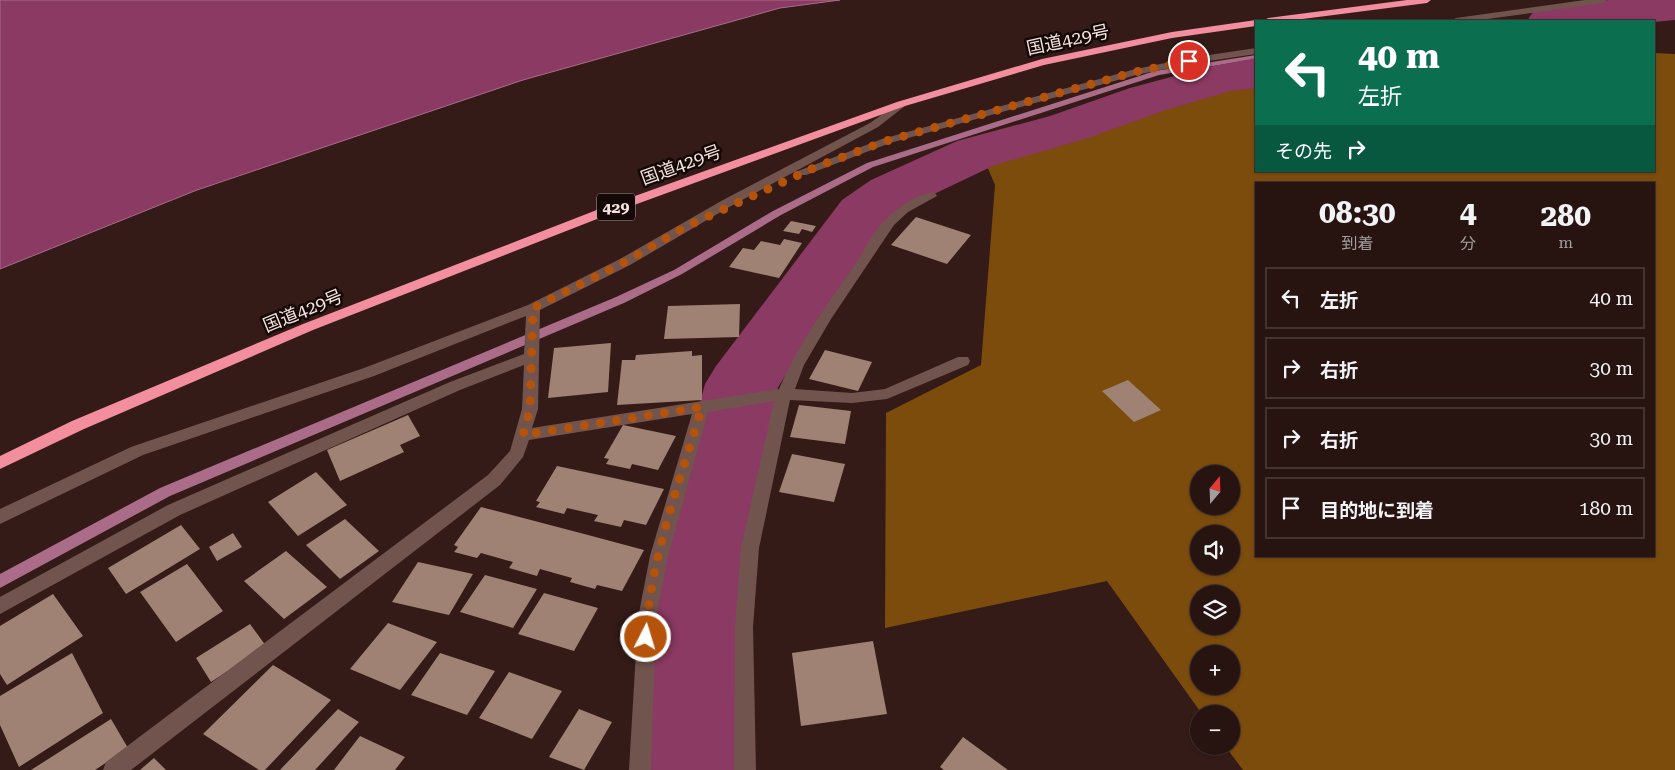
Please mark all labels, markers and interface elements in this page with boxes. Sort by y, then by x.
street label: 国道429号 [1025,20,1111,59]
text: 40 m [1358,36,1440,77]
pin [1168,40,1210,82]
icon: left [1275,40,1340,105]
icon: arrive [1175,47,1203,75]
text: 左折 [1358,84,1402,109]
icon: right [1342,135,1370,163]
street label: 国道429号 [638,140,724,189]
text: その先 [1275,140,1332,163]
road number: 429 [597,193,635,220]
text: 08:30 [1319,195,1396,230]
text: 4 [1460,195,1477,230]
text: 280 [1541,198,1591,233]
text: m [1558,233,1573,252]
text: 到着 [1341,234,1373,253]
text: 分 [1460,234,1476,253]
icon: left [1277,284,1305,312]
street label: 国道429号 [260,285,346,336]
text: 40 m [1590,287,1633,310]
text: 左折 [1320,289,1358,312]
icon: right [1277,354,1305,382]
text: 30 m [1590,357,1633,380]
text: 右折 [1320,359,1358,382]
icon: right [1277,424,1305,452]
text: 30 m [1590,427,1633,450]
text: 右折 [1320,429,1358,452]
north arrow [1190,465,1240,515]
map controls [1190,465,1240,755]
icon: arrive [1277,494,1305,522]
text: 180 m [1579,497,1633,520]
text: 目的地に到着 [1320,499,1434,522]
button: sound [1190,525,1240,575]
button: layers [1190,585,1240,635]
position arrow [619,610,671,662]
button: + [1190,645,1240,695]
button: − [1190,705,1240,755]

